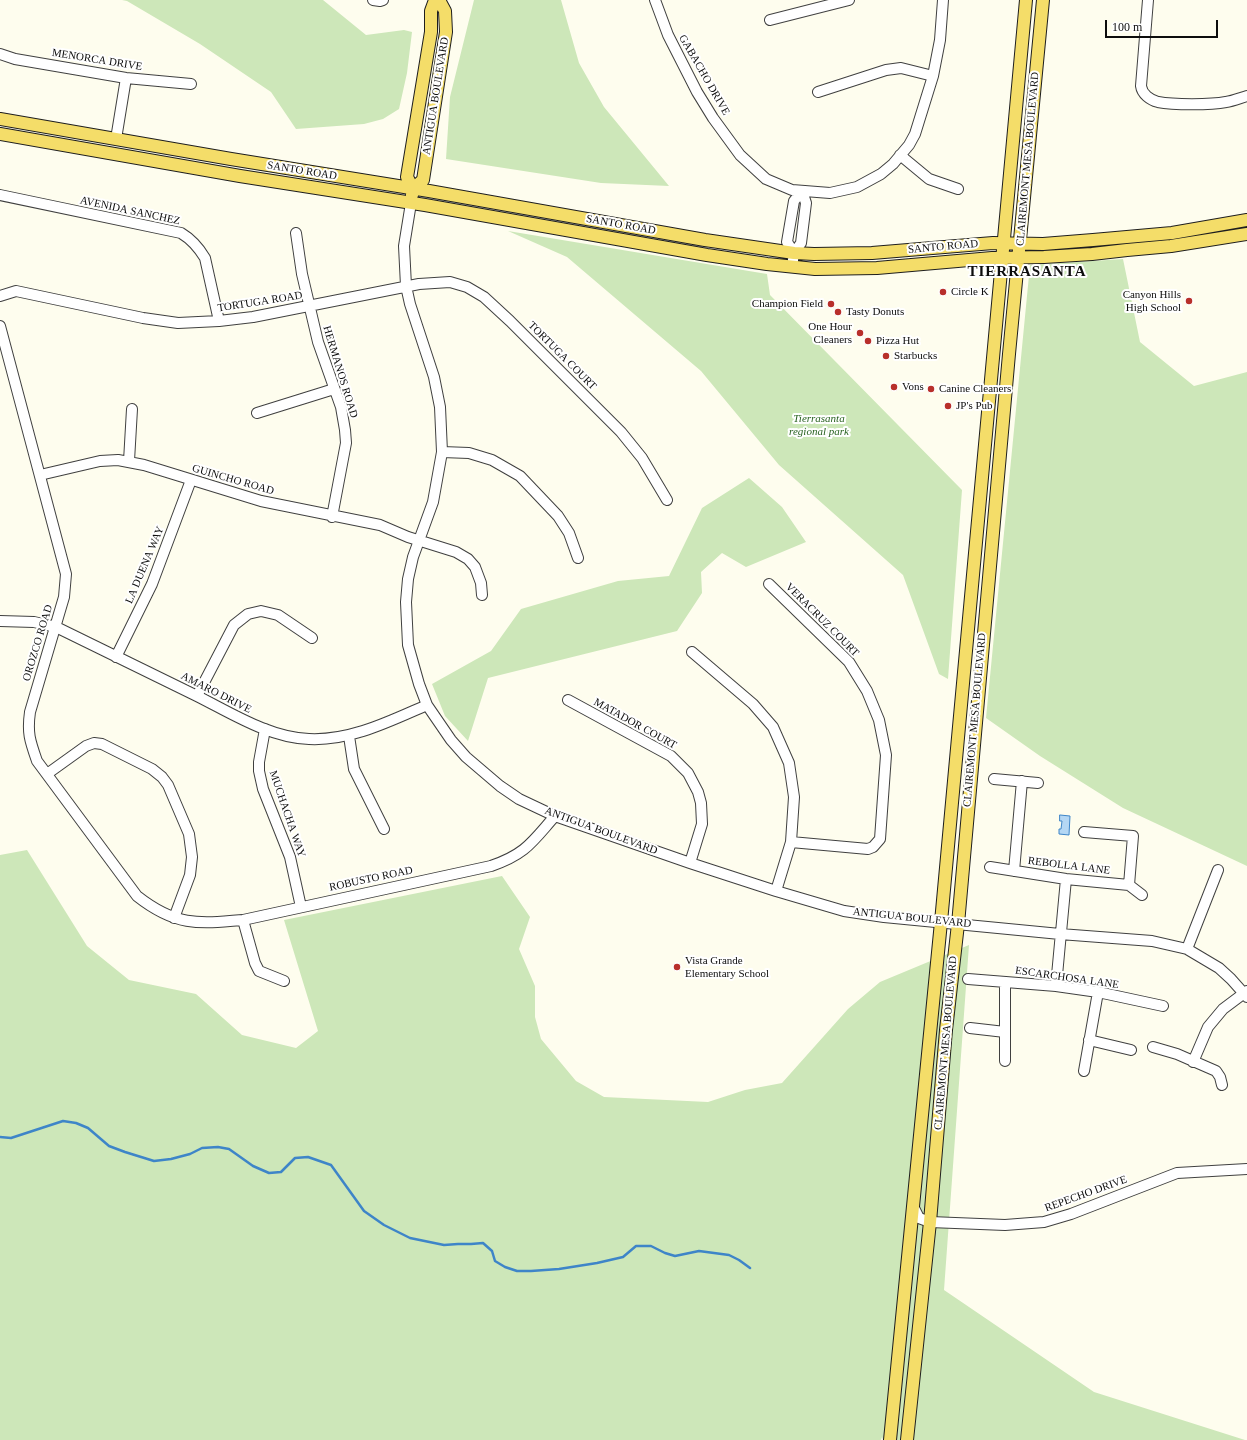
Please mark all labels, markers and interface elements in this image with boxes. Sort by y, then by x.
scale bar [1107,12,1220,38]
text: 100 m [1112,20,1142,34]
street label: GABACHO DRIVE [676,32,732,118]
street label: ANTIGUA BOULEVARD [420,36,452,156]
street label: MENORCA DRIVE [51,46,143,74]
street label: CLAIREMONT MESA BOULEVARD [1014,71,1042,247]
street label: SANTO ROAD [266,159,338,183]
street label: AVENIDA SANCHEZ [79,194,181,228]
street label: SANTO ROAD [585,212,657,238]
street label: SANTO ROAD [907,237,979,257]
district label: TIERRASANTA [967,263,1087,281]
place label: Circle K [951,285,989,299]
marker: Circle K [938,287,948,297]
place label: Canyon Hills High School [1123,288,1181,314]
street label: TORTUGA ROAD [217,289,303,315]
marker: Canyon Hills High School [1184,296,1194,306]
place label: Champion Field [752,297,823,311]
marker: Champion Field [826,299,836,309]
place label: Tasty Donuts [846,305,904,319]
marker: Tasty Donuts [833,307,843,317]
street label: TORTUGA COURT [525,319,599,393]
place label: One Hour Cleaners [808,320,852,346]
street label: HERMANOS ROAD [320,324,360,420]
marker: One Hour Cleaners [855,328,865,338]
place label: Pizza Hut [876,334,919,348]
marker: Pizza Hut [863,336,873,346]
place label: Starbucks [894,349,937,363]
marker: Starbucks [881,351,891,361]
place label: Vons [902,380,924,394]
marker: Vons [889,382,899,392]
place label: Canine Cleaners [939,382,1011,396]
marker: Canine Cleaners [926,384,936,394]
place label: JP's Pub [956,399,993,413]
marker: JP's Pub [943,401,953,411]
park label: Tierrasanta regional park [789,412,849,438]
street label: GUINCHO ROAD [191,462,275,498]
street label: LA DUENA WAY [123,524,167,606]
street label: VERACRUZ COURT [782,580,862,660]
street label: OROZCO ROAD [20,603,56,683]
street label: CLAIREMONT MESA BOULEVARD [961,632,989,808]
street label: AMARO DRIVE [179,670,253,716]
street label: MATADOR COURT [591,696,679,752]
street label: MUCHACHA WAY [266,769,308,859]
street label: ANTIGUA BOULEVARD [543,804,659,858]
street label: REBOLLA LANE [1027,854,1111,878]
street label: ROBUSTO ROAD [328,864,414,894]
street label: ANTIGUA BOULEVARD [852,905,972,931]
place label: Vista Grande Elementary School [685,954,769,980]
street label: CLAIREMONT MESA BOULEVARD [932,955,960,1131]
marker: Vista Grande Elementary School [672,962,682,972]
street label: ESCARCHOSA LANE [1014,964,1120,992]
street label: REPECHO DRIVE [1043,1173,1129,1215]

